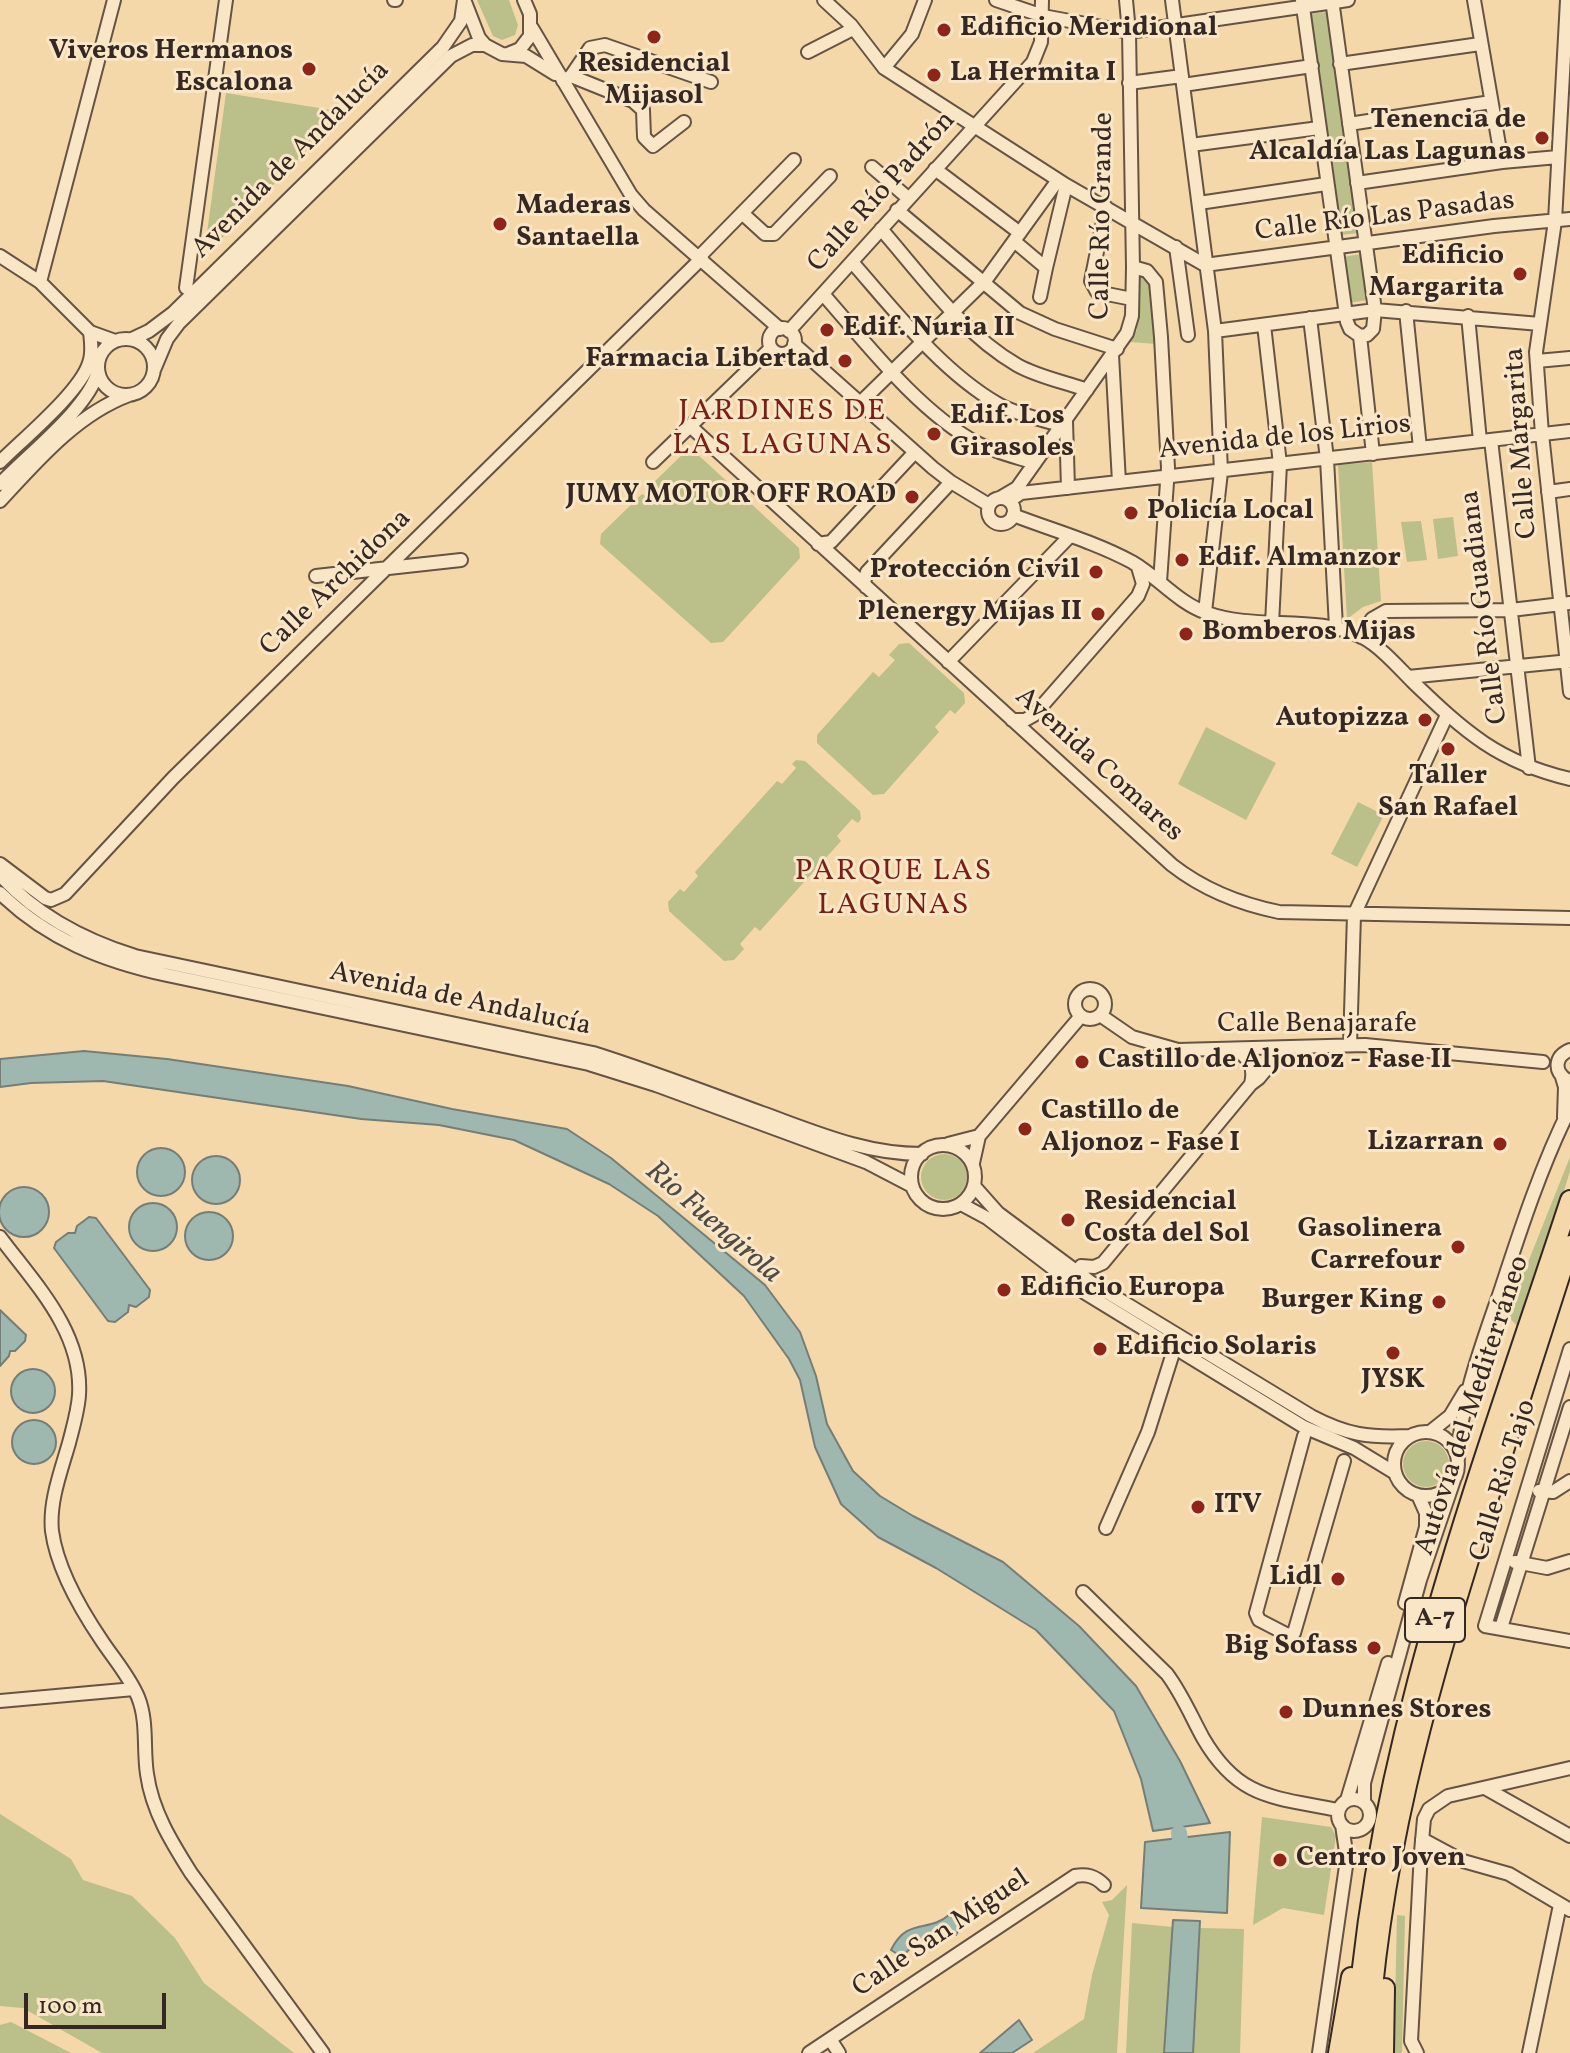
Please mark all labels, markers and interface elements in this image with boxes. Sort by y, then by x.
place label: Edificio Meridional [960,13,1217,47]
marker: Edificio Meridional [935,21,953,39]
marker: Residencial Mijasol [645,28,663,46]
place label: Viveros Hermanos Escalona [49,36,293,102]
place label: Residencial Mijasol [578,49,730,115]
street label: Avenida de Andalucía [186,55,398,267]
place label: La Hermita I [950,58,1116,92]
marker: Viveros Hermanos Escalona [300,60,318,78]
marker: La Hermita I [925,66,943,84]
street label: Calle Río Padrón [802,105,964,281]
place label: Tenencia de Alcaldía Las Lagunas [1249,105,1526,171]
street label: Calle Río Grande [1085,112,1123,320]
marker: Tenencia de Alcaldía Las Lagunas [1533,129,1551,147]
street label: Calle Río Las Pasadas [1253,185,1517,251]
place label: Maderas Santaella [516,191,640,257]
marker: Maderas Santaella [491,215,509,233]
place label: Edificio Margarita [1369,241,1504,307]
marker: Edificio Margarita [1511,265,1529,283]
place label: Edif. Nuria II [843,313,1015,347]
marker: Edif. Nuria II [818,321,836,339]
place label: Farmacia Libertad [585,344,829,378]
street label: Calle Margarita [1500,346,1546,540]
marker: Farmacia Libertad [836,352,854,370]
district label: JARDINES DE LAS LAGUNAS [672,395,894,466]
place label: Edif. Los Girasoles [950,401,1074,467]
street label: Avenida de los Lirios [1157,409,1413,469]
marker: Edif. Los Girasoles [925,425,943,443]
place label: JUMY MOTOR OFF ROAD [566,480,896,514]
marker: JUMY MOTOR OFF ROAD [903,488,921,506]
street label: Calle Río Guadiana [1455,488,1517,726]
place label: Policía Local [1147,496,1314,530]
street label: Calle Archidona [254,503,420,665]
marker: Policía Local [1122,504,1140,522]
place label: Edif. Almanzor [1198,543,1401,577]
marker: Edif. Almanzor [1173,551,1191,569]
place label: Protección Civil [870,555,1080,589]
marker: Protección Civil [1087,563,1105,581]
place label: Plenergy Mijas II [858,597,1082,631]
marker: Plenergy Mijas II [1089,605,1107,623]
place label: Bomberos Mijas [1202,617,1416,651]
marker: Bomberos Mijas [1177,625,1195,643]
street label: Avenida Comares [1007,682,1189,850]
place label: Autopizza [1275,703,1409,737]
marker: Autopizza [1416,711,1434,729]
marker: Taller San Rafael [1439,740,1457,758]
place label: Taller San Rafael [1378,761,1518,827]
district label: PARQUE LAS LAGUNAS [795,855,993,926]
street label: Avenida de Andalucía [326,957,594,1045]
street label: Calle Benajarafe [1217,1009,1417,1043]
place label: Castillo de Aljonoz - Fase II [1098,1045,1452,1079]
marker: Castillo de Aljonoz - Fase II [1073,1053,1091,1071]
place label: Castillo de Aljonoz - Fase I [1041,1096,1240,1162]
marker: Castillo de Aljonoz - Fase I [1016,1120,1034,1138]
place label: Lizarran [1367,1127,1484,1161]
marker: Lizarran [1491,1135,1509,1153]
water label: Rio Fuengirola [636,1155,788,1293]
place label: Residencial Costa del Sol [1084,1187,1250,1253]
marker: Residencial Costa del Sol [1059,1211,1077,1229]
place label: Gasolinera Carrefour [1298,1214,1442,1280]
marker: Gasolinera Carrefour [1449,1238,1467,1256]
street label: Autovía del Mediterráneo [1410,1252,1538,1560]
place label: Edificio Europa [1020,1273,1225,1307]
marker: Edificio Europa [995,1281,1013,1299]
place label: Burger King [1261,1285,1423,1319]
marker: Burger King [1430,1293,1448,1311]
place label: Edificio Solaris [1116,1332,1317,1366]
marker: Edificio Solaris [1091,1340,1109,1358]
marker: JYSK [1384,1344,1402,1362]
place label: JYSK [1361,1365,1425,1399]
street label: Calle Rio Tajo [1464,1396,1546,1566]
place label: ITV [1214,1490,1262,1524]
marker: ITV [1189,1498,1207,1516]
place label: Lidl [1269,1562,1322,1596]
marker: Lidl [1329,1570,1347,1588]
road number: A-7 [1405,1598,1465,1642]
place label: Big Sofass [1225,1631,1358,1665]
marker: Big Sofass [1365,1639,1383,1657]
place label: Dunnes Stores [1302,1695,1491,1729]
marker: Dunnes Stores [1277,1703,1295,1721]
place label: Centro Joven [1296,1843,1466,1877]
marker: Centro Joven [1271,1851,1289,1869]
street label: Calle San Miguel [847,1864,1037,2006]
scale bar [28,1977,170,2027]
text: 100 m [38,1990,103,2024]

